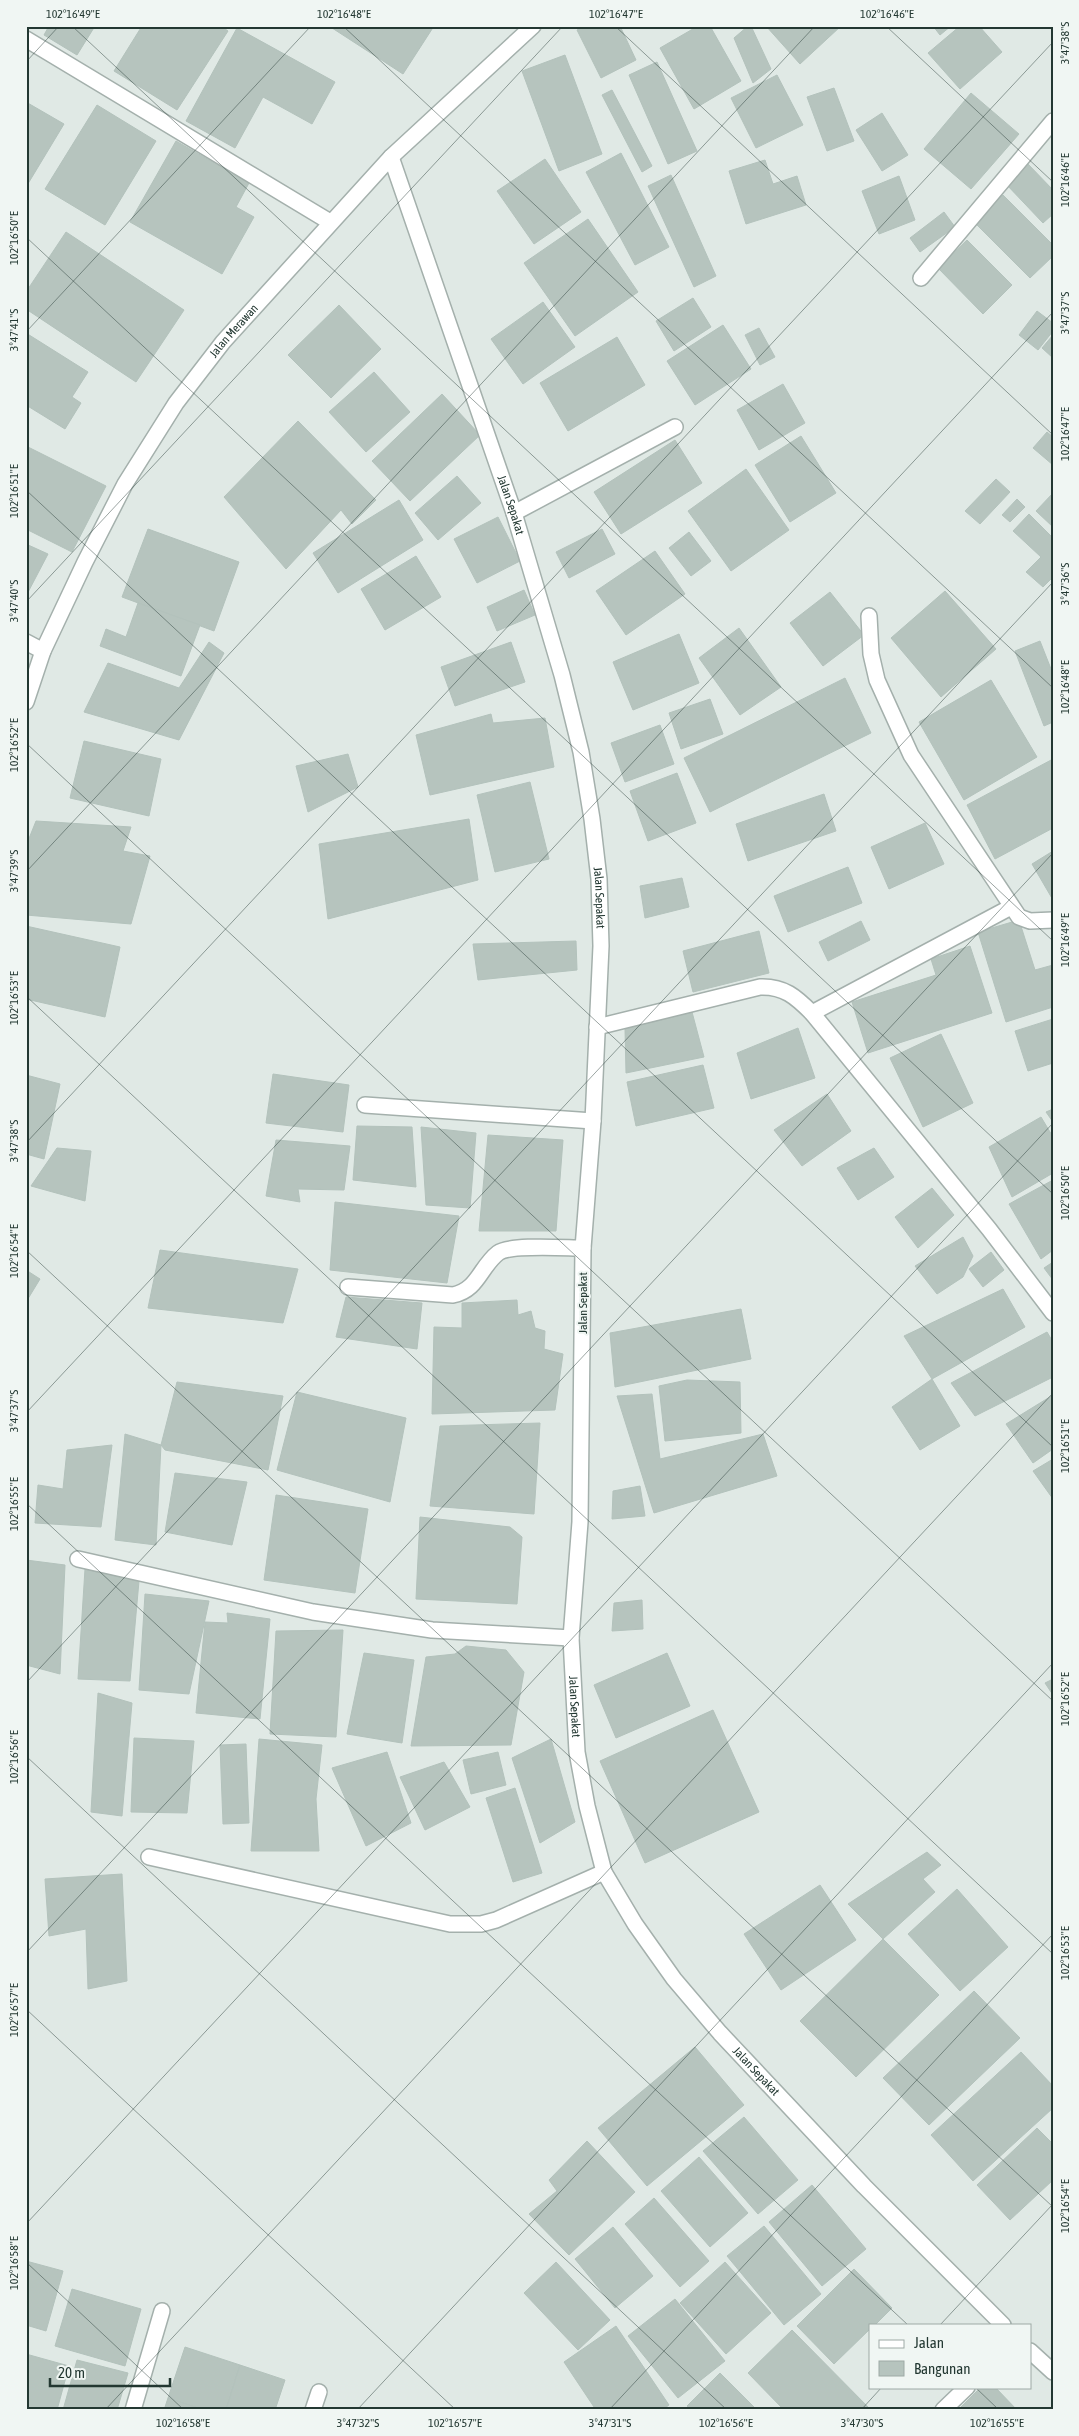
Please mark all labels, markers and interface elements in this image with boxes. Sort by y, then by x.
text: 102°16'49"E [46,7,100,21]
text: 102°16'48"E [317,7,371,21]
text: 102°16'47"E [589,7,643,21]
text: 102°16'46"E [860,7,914,21]
text: 3°47'38"S [1058,22,1072,64]
text: 102°16'46"E [1058,153,1072,207]
text: 102°16'50"E [7,211,21,265]
text: 3°47'37"S [1058,292,1072,334]
street label: Jalan Merawan [207,301,261,360]
text: 3°47'41"S [7,309,21,351]
text: 102°16'47"E [1058,407,1072,461]
text: 102°16'51"E [7,464,21,518]
street label: Jalan Sepakat [494,473,527,537]
text: 3°47'36"S [1058,563,1072,605]
text: 3°47'40"S [7,580,21,622]
text: 102°16'48"E [1058,660,1072,714]
text: 102°16'52"E [7,718,21,772]
text: 3°47'39"S [7,850,21,892]
street label: Jalan Sepakat [591,866,607,929]
text: 102°16'49"E [1058,913,1072,967]
text: 102°16'53"E [7,971,21,1025]
text: 3°47'38"S [7,1120,21,1162]
text: 102°16'50"E [1058,1166,1072,1220]
text: 102°16'54"E [7,1224,21,1278]
street label: Jalan Sepakat [576,1272,590,1334]
text: 3°47'37"S [7,1390,21,1432]
text: 102°16'51"E [1058,1419,1072,1473]
text: 102°16'55"E [7,1477,21,1531]
text: 102°16'52"E [1058,1672,1072,1726]
street label: Jalan Sepakat [566,1675,583,1738]
text: 102°16'56"E [7,1730,21,1784]
text: 102°16'53"E [1058,1926,1072,1980]
text: 102°16'57"E [7,1983,21,2037]
street label: Jalan Sepakat [730,2044,783,2099]
text: 102°16'54"E [1058,2179,1072,2233]
text: 102°16'58"E [7,2236,21,2290]
legend [869,2324,1032,2388]
text: Jalan [914,2334,944,2351]
scale bar [50,2356,170,2388]
text: Bangunan [914,2360,971,2377]
text: 20 m [58,2364,85,2381]
text: 102°16'58"E [156,2416,210,2430]
text: 3°47'32"S [337,2416,379,2430]
text: 102°16'57"E [428,2416,482,2430]
text: 3°47'31"S [589,2416,631,2430]
text: 102°16'56"E [699,2416,753,2430]
text: 3°47'30"S [841,2416,883,2430]
text: 102°16'55"E [970,2416,1024,2430]

